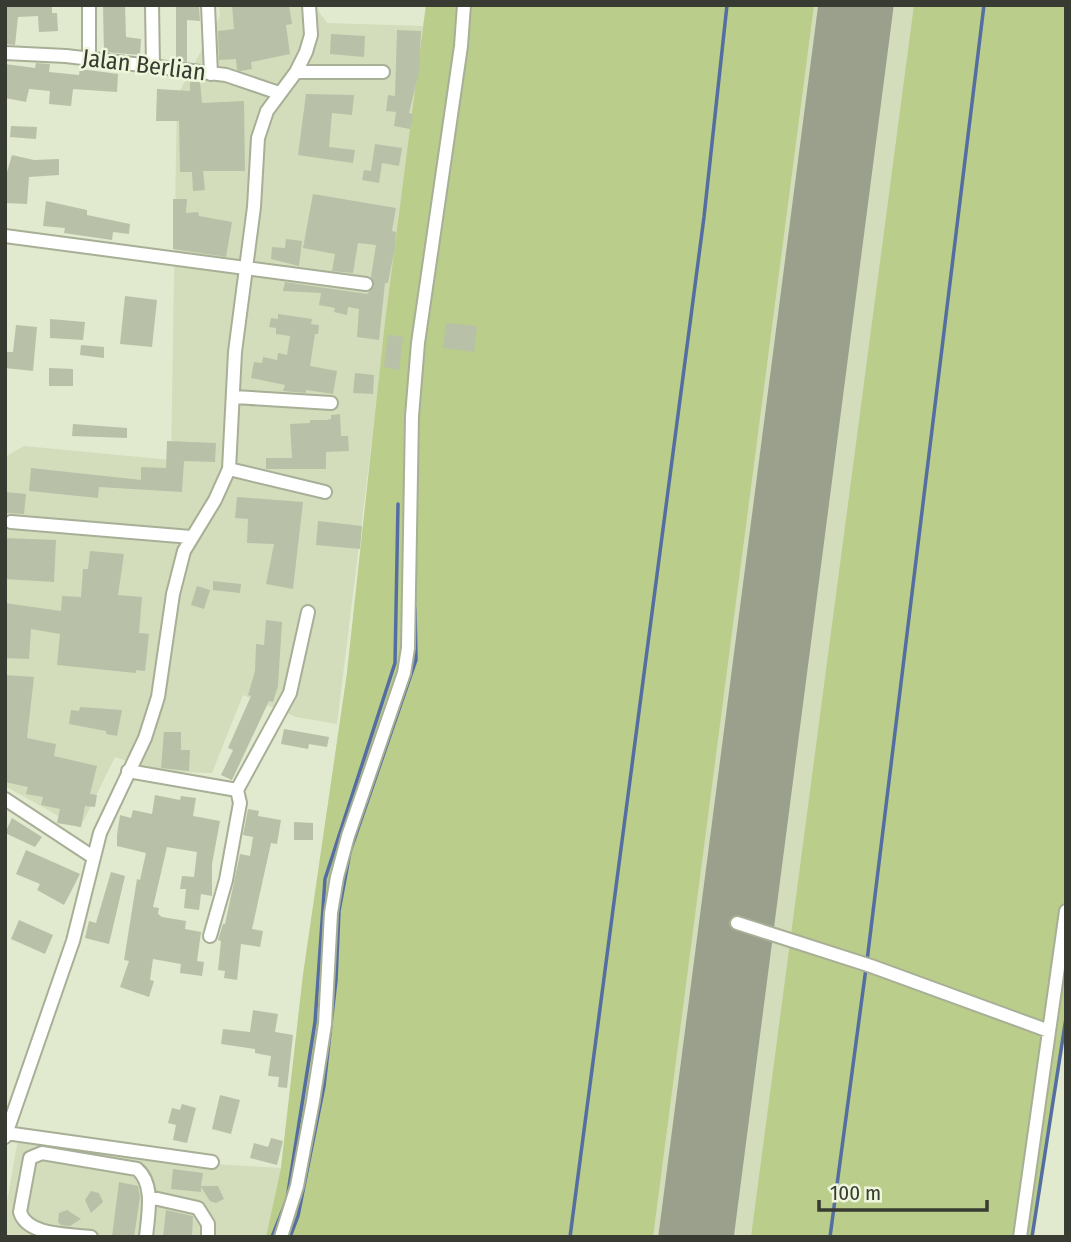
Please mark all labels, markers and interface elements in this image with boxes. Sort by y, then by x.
street label: Jalan Berlian [81,44,207,86]
scale bar [819,1168,987,1212]
text: 100 m [830,1180,881,1206]

